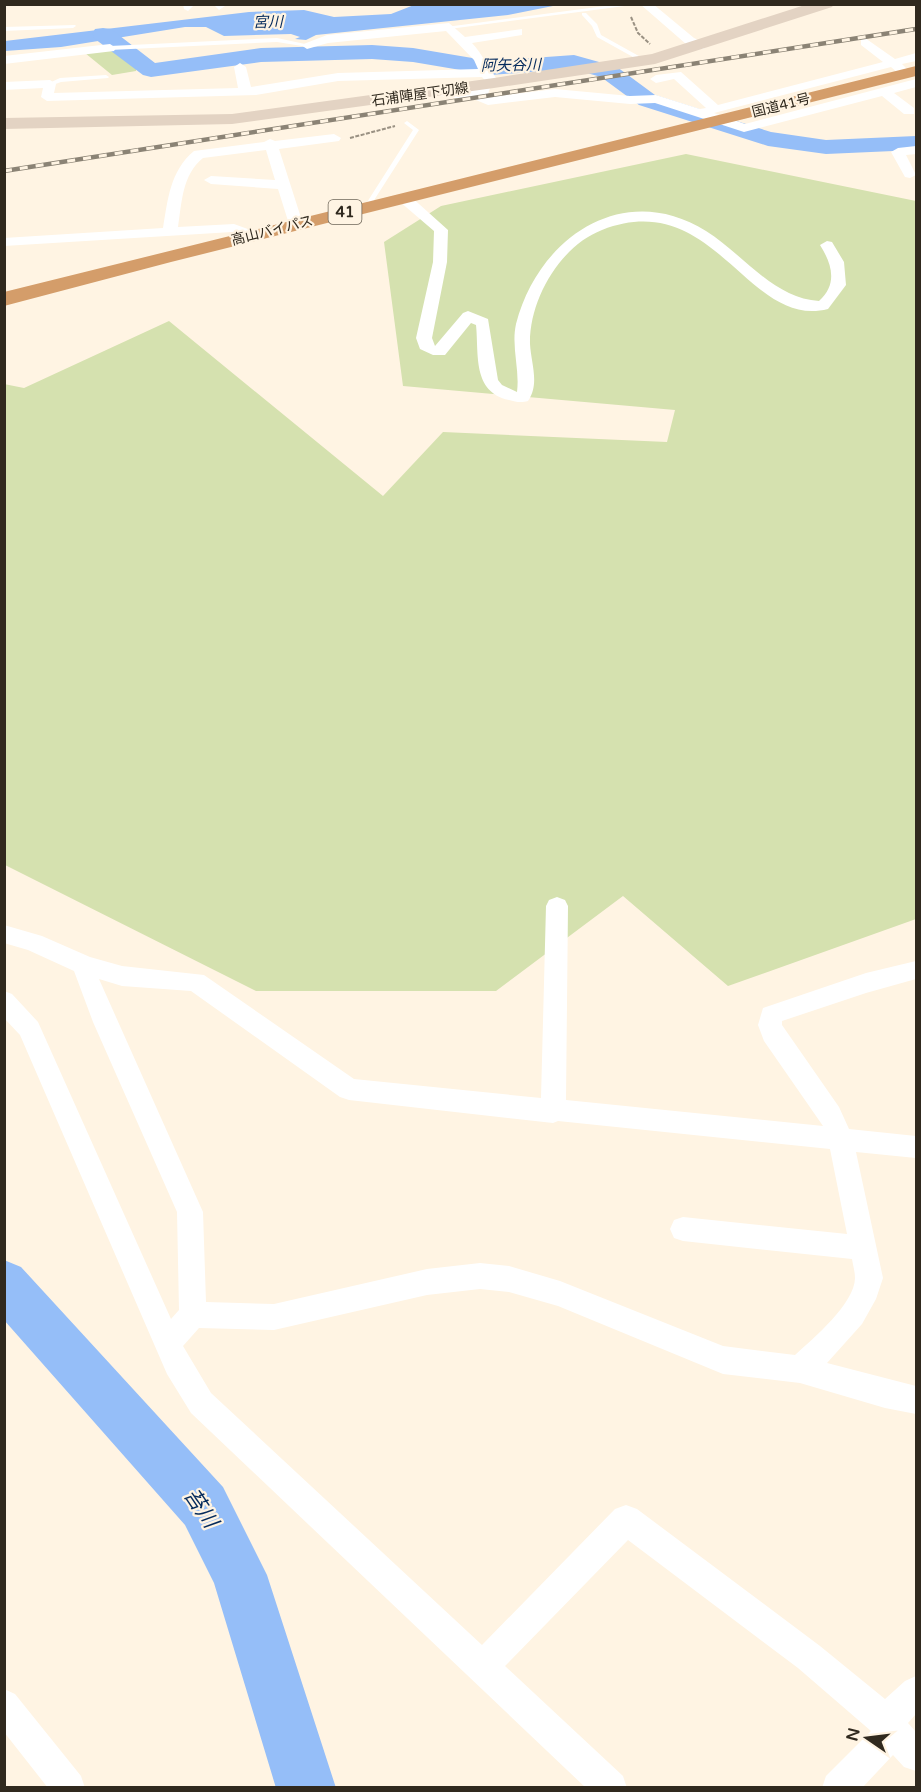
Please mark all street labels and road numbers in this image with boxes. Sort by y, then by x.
street label: 石浦陣屋下切線 [370,79,470,110]
street label: 国道41号 [750,90,812,121]
road number: 41 [328,200,362,224]
street label: 高山バイパス [229,212,315,249]

